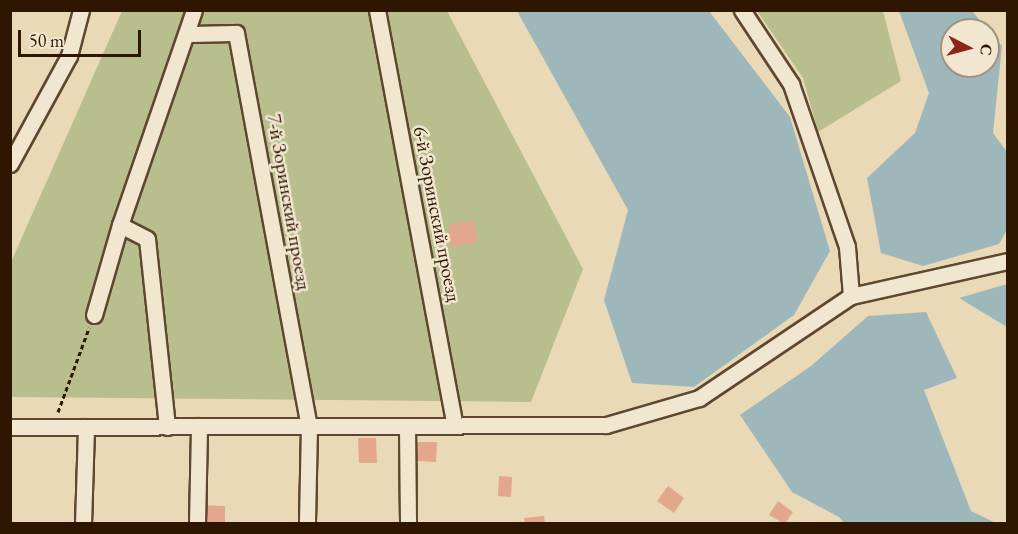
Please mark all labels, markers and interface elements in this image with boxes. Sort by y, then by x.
scale bar [21,18,144,56]
north arrow [940,18,1000,78]
text: 50 m [29,29,64,52]
text: С [975,43,997,56]
street label: 7-й Зоринский проезд [262,112,316,292]
street label: 6-й Зоринский проезд [408,124,466,304]

